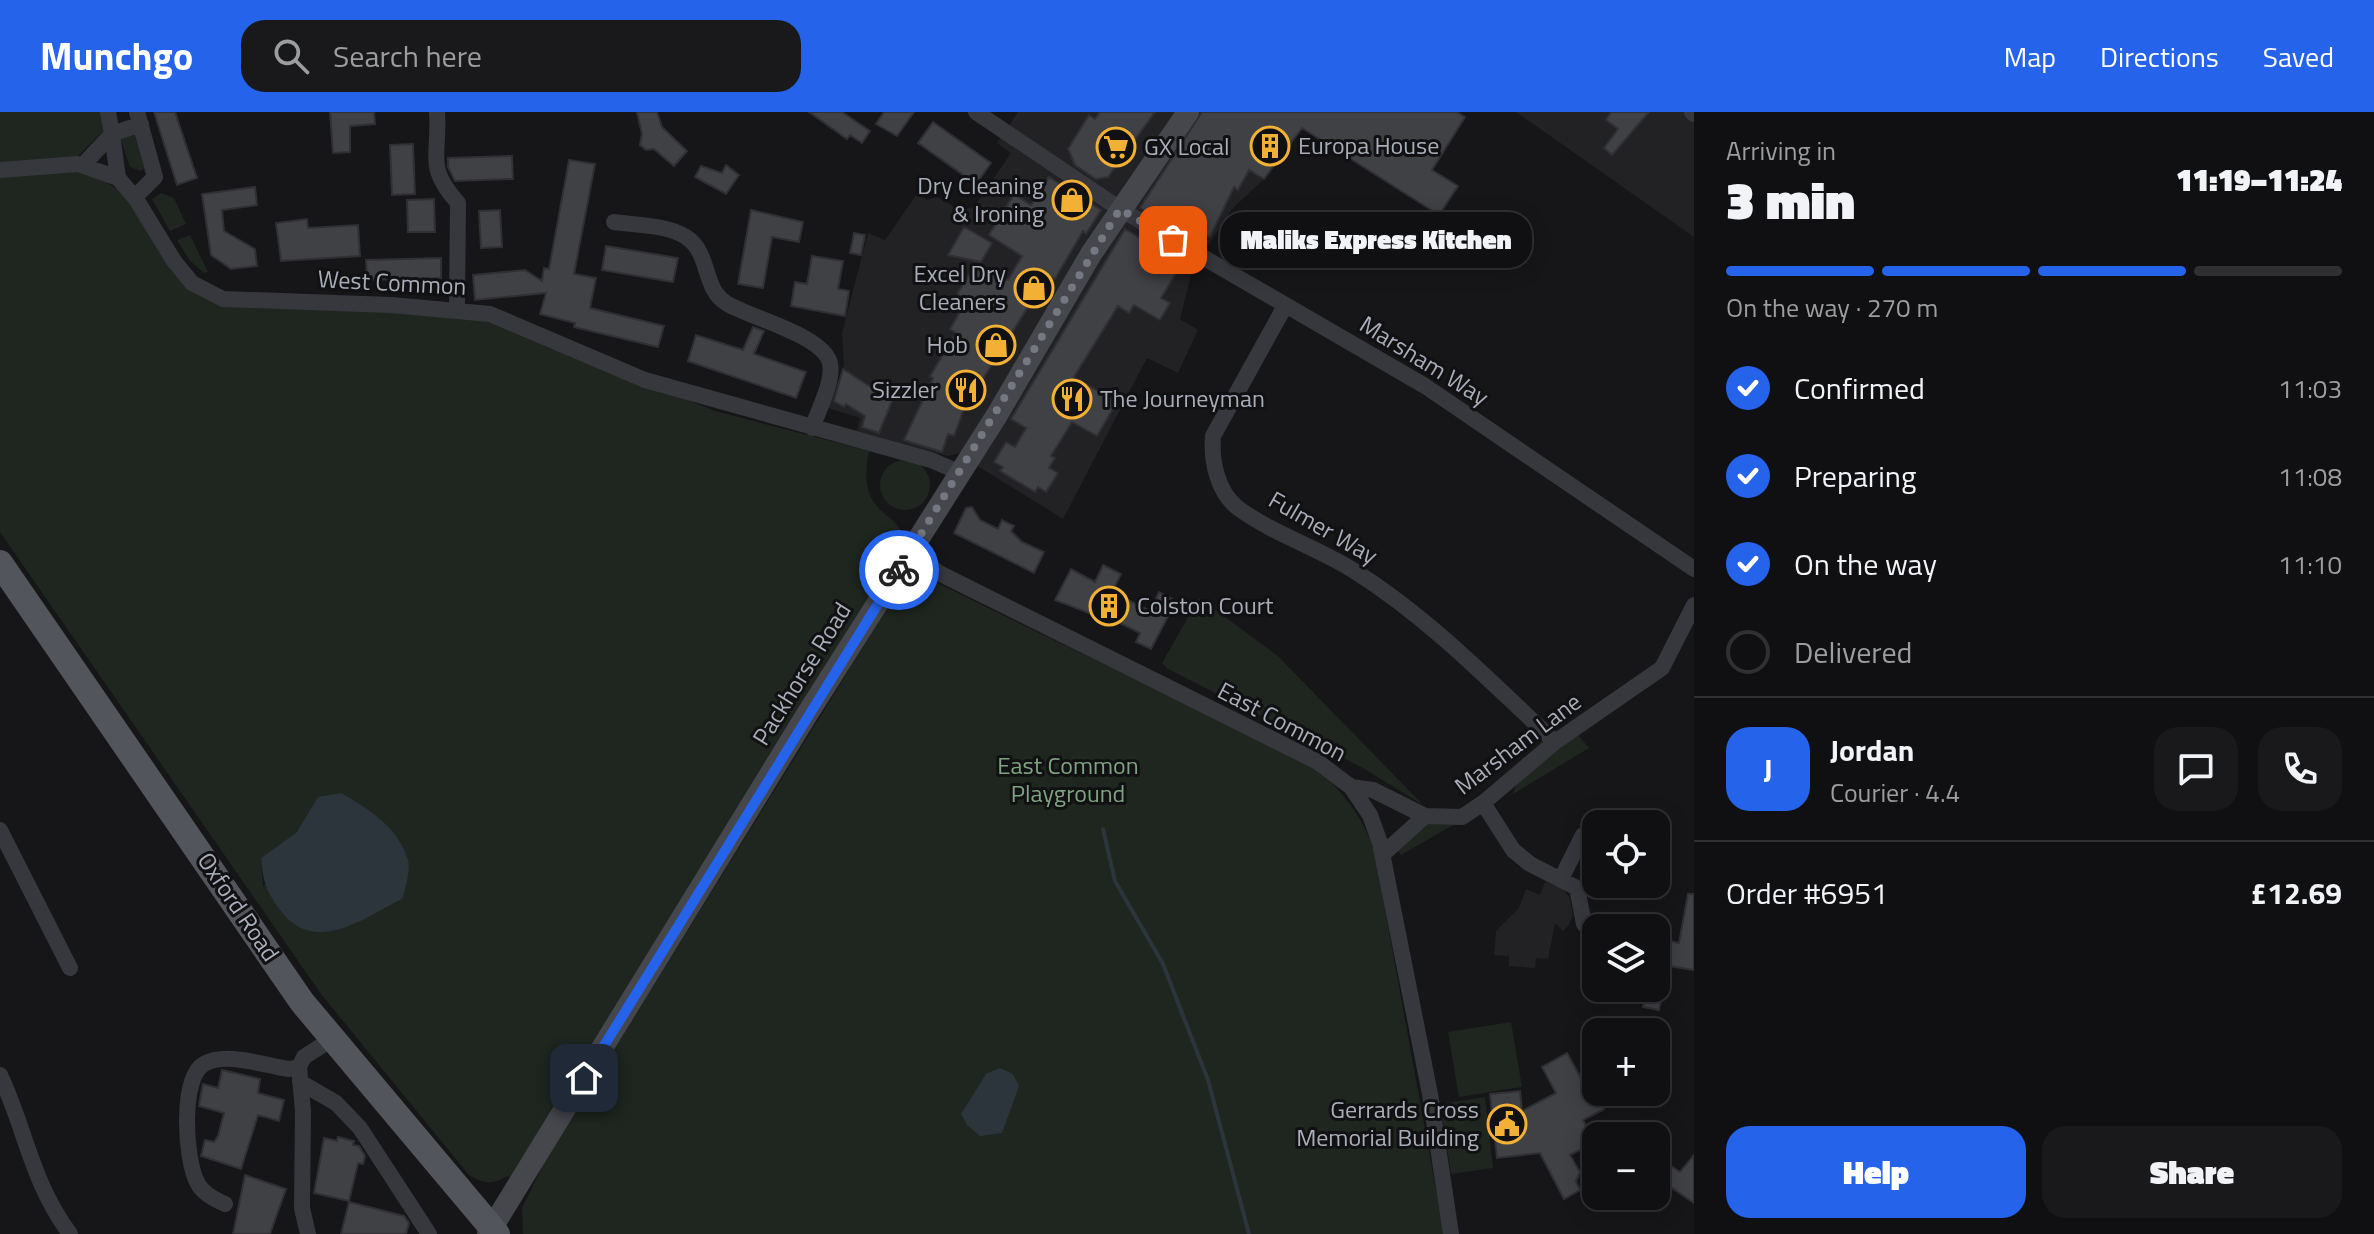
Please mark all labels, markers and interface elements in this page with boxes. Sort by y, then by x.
search box [241,20,801,92]
text: Munchgo [40,27,193,85]
text: Search here [333,33,482,79]
icon: search [269,34,313,78]
text: Map [2004,35,2056,78]
text: Directions [2100,35,2219,78]
text: Saved [2263,35,2334,78]
building icon: Europa House [1249,125,1291,167]
supermarket icon: GX Local [1095,126,1137,168]
place label: Europa House [1298,127,1439,163]
place label: GX Local [1144,128,1230,164]
text: Arriving in [1726,131,1836,170]
text: 11:19–11:24 [2176,157,2342,203]
text: 3 min [1726,160,1855,239]
place label: Dry Cleaning & Ironing [917,167,1044,231]
shop icon: Dry Cleaning & Ironing [1051,179,1093,221]
pin [1139,206,1207,274]
callout: Maliks Express Kitchen [1221,212,1533,268]
icon: bag [1151,218,1195,262]
text: Maliks Express Kitchen [1240,220,1512,259]
place label: Excel Dry Cleaners [914,255,1006,319]
street label: West Common [317,260,467,304]
shop icon: Excel Dry Cleaners [1013,267,1055,309]
text: On the way · 270 m [1726,288,1938,327]
street label: Marsham Way [1353,306,1496,414]
shop icon: Hob [975,324,1017,366]
place label: Hob [927,326,968,362]
text: Confirmed [1794,365,1925,411]
icon: check [1726,366,1770,410]
restaurant icon: Sizzler [945,369,987,411]
text: 11:03 [2278,369,2342,408]
place label: Sizzler [872,371,938,407]
restaurant icon: The Journeyman [1051,378,1093,420]
place label: The Journeyman [1100,380,1265,416]
text: Preparing [1794,453,1916,499]
icon: check [1726,454,1770,498]
text: 11:08 [2278,457,2342,496]
street label: Fulmer Way [1262,481,1385,573]
courier [859,530,939,610]
text: On the way [1794,541,1937,587]
icon: check [1726,542,1770,586]
text: 11:10 [2278,545,2342,584]
icon: bike [877,548,921,592]
building icon: Colston Court [1088,585,1130,627]
place label: Colston Court [1137,587,1274,623]
street label: Packhorse Road [743,595,859,752]
text: Delivered [1794,629,1912,675]
street label: East Common [1212,672,1353,770]
street label: Marsham Lane [1446,684,1588,803]
text: Jordan [1830,727,1914,773]
button: chat [2154,727,2238,811]
button: phone [2258,727,2342,811]
text: J [1763,746,1773,792]
park label: East Common Playground [997,747,1139,811]
text: Courier · 4.4 [1830,773,1960,812]
map controls [1582,810,1670,1210]
button: locate [1582,810,1670,898]
street label: Oxford Road [189,845,289,968]
text: Order #6951 [1726,870,1888,916]
text: £12.69 [2250,870,2342,916]
button: layers [1582,914,1670,1002]
button: + [1582,1018,1670,1106]
pin [550,1044,618,1112]
icon: home [562,1056,606,1100]
place label: Gerrards Cross Memorial Building [1296,1091,1479,1155]
public building icon: Gerrards Cross Memorial Building [1486,1103,1528,1145]
button: − [1582,1122,1670,1210]
button: Help [1726,1126,2026,1218]
button: Share [2042,1126,2342,1218]

